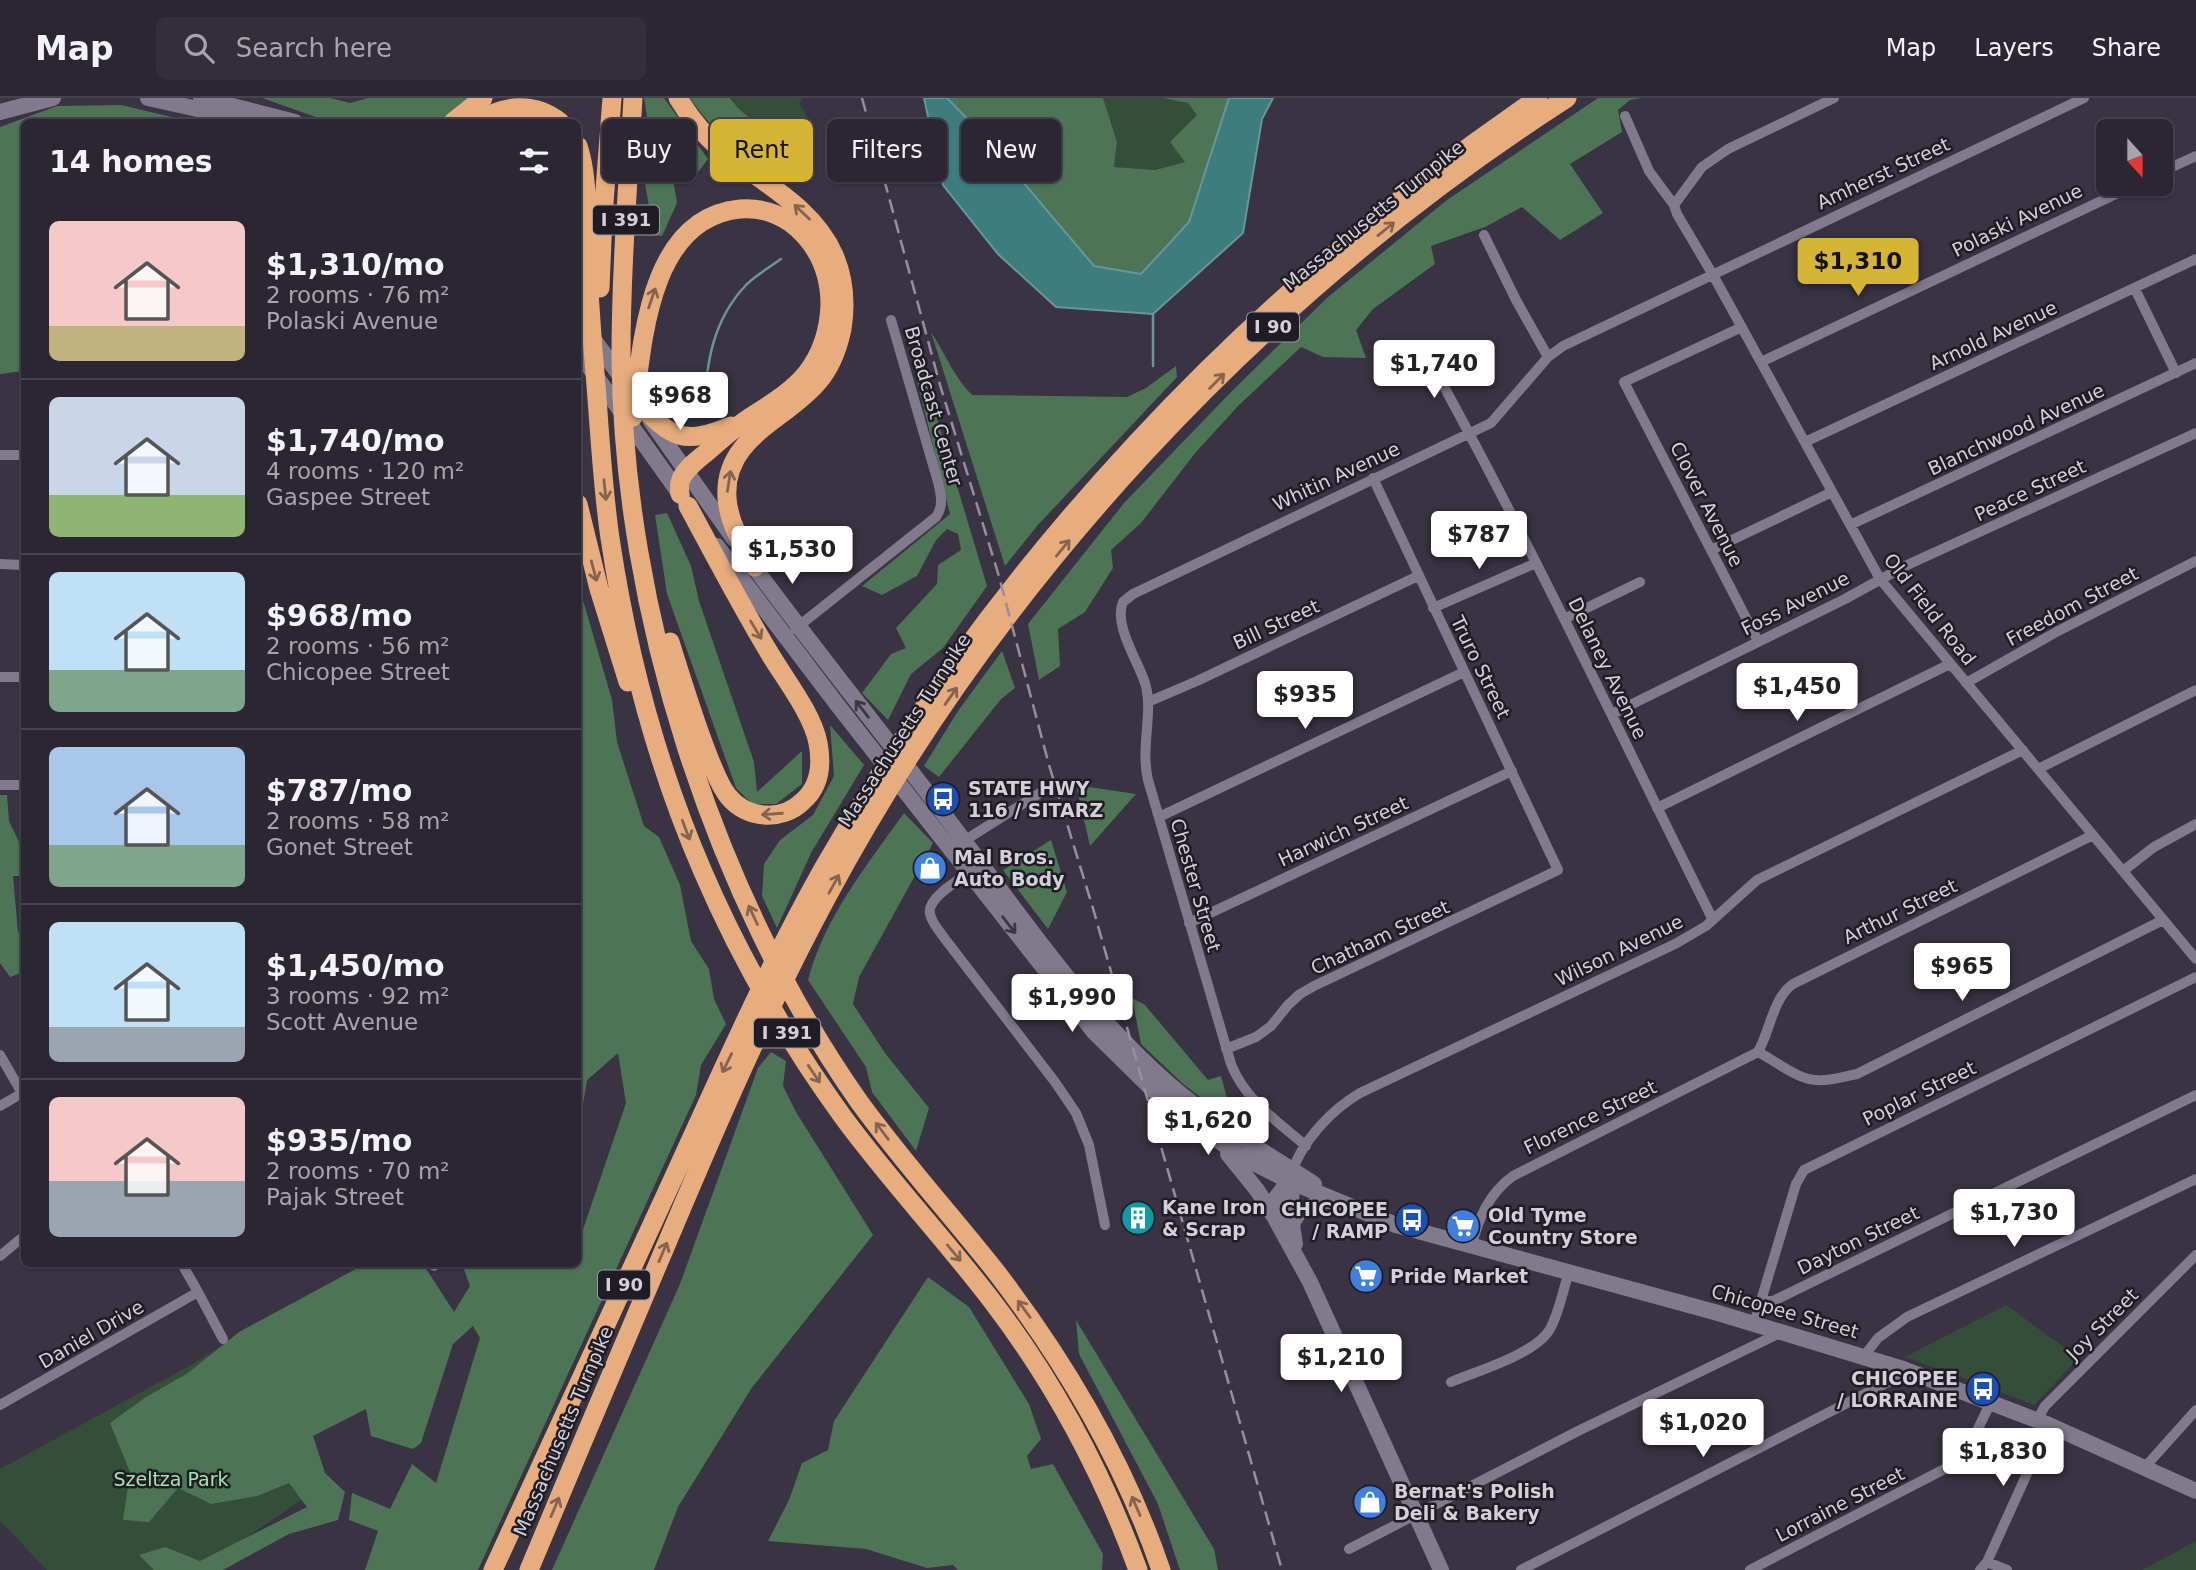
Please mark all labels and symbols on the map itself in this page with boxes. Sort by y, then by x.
north arrow [2096,119,2174,196]
street label: Amherst Street [1813,133,1953,213]
street label: Massachusetts Turnpike [1278,135,1468,295]
street label: Polaski Avenue [1948,179,2086,261]
one-way arrow [794,203,811,220]
road number: I 391 [593,205,659,234]
one-way arrow [1377,222,1395,237]
pin: $1,310 [1801,238,1915,298]
one-way arrow [647,288,659,310]
street label: Arnold Avenue [1926,296,2060,374]
road number: I 90 [1247,312,1299,342]
street label: Broadcast Center [901,324,967,489]
pin: $1,740 [1377,341,1491,400]
pin: $968 [639,372,721,432]
one-way arrow [1208,372,1225,389]
street label: Blanchwood Avenue [1924,378,2108,480]
street label: Whitin Avenue [1269,437,1403,515]
street label: Clover Avenue [1666,438,1748,570]
street label: Peace Street [1971,455,2089,525]
one-way arrow [723,470,736,493]
one-way arrow [599,478,612,501]
pin: $787 [1438,512,1520,571]
pin: $1,530 [735,526,849,586]
one-way arrow [1055,540,1071,558]
street label: Old Field Road [1879,549,1981,669]
one-way arrow [588,560,601,582]
street label: Freedom Street [2002,562,2142,650]
street label: Foss Avenue [1737,566,1853,640]
street label: Bill Street [1229,594,1323,654]
street label: Delaney Avenue [1564,594,1652,742]
street label: Truro Street [1446,611,1515,722]
one-way arrow [749,620,763,640]
street label: Massachusetts Turnpike [833,629,975,831]
pin: $1,450 [1740,664,1854,723]
pin: $935 [1264,672,1346,731]
one-way arrow [944,687,958,706]
one-way arrow [854,701,869,719]
place label: STATE HWY 116 / SITARZ [968,777,1103,821]
bus stop icon: STATE HWY 116 / SITARZ [924,780,962,818]
street label: Harwich Street [1275,791,1411,871]
one-way arrow [761,808,783,821]
street label: Chester Street [1166,816,1226,954]
one-way arrow [680,818,693,840]
place label: Mal Bros. Auto Body [954,846,1065,890]
shop icon: Mal Bros. Auto Body [911,849,949,887]
street label: Arthur Street [1839,874,1961,948]
one-way arrow [827,875,841,895]
street label: Chatham Street [1307,895,1453,979]
one-way arrow [746,905,759,927]
street label: Wilson Avenue [1552,910,1686,990]
one-way arrow [1001,915,1016,933]
pin: $965 [1921,944,2003,1003]
pin: $1,990 [1015,974,1129,1034]
road number: I 391 [754,1018,820,1048]
one-way arrow [720,1052,733,1073]
street label: Poplar Street [1859,1056,1979,1130]
one-way arrow [806,1064,821,1083]
street label: Florence Street [1520,1075,1660,1159]
pin: $1,620 [1151,1098,1265,1157]
one-way arrow [874,1123,889,1141]
pin: $1,730 [1957,1190,2071,1249]
place label: Kane Iron & Scrap [1162,1196,1266,1240]
place label: CHICOPEE / RAMP [1281,1198,1388,1242]
building icon: Kane Iron & Scrap [1119,1199,1157,1237]
bus stop icon: CHICOPEE / RAMP [1393,1201,1431,1239]
street label: Dayton Street [1794,1201,1922,1279]
place label: Old Tyme Country Store [1488,1204,1638,1248]
supermarket icon: Old Tyme Country Store [1444,1207,1482,1245]
one-way arrow [657,1242,670,1264]
one-way arrow [946,1244,962,1262]
supermarket icon: Pride Market [1347,1257,1385,1295]
place label: Pride Market [1390,1265,1528,1287]
road number: I 90 [598,1270,650,1300]
street label: Chicopee Street [1709,1279,1861,1343]
street label: Joy Street [2061,1284,2142,1365]
street label: Daniel Drive [35,1295,147,1373]
one-way arrow [1017,1300,1031,1319]
street label: Massachusetts Turnpike [509,1323,617,1539]
pin: $1,210 [1284,1334,1398,1394]
place label: CHICOPEE / LORRAINE [1837,1367,1958,1411]
bus stop icon: CHICOPEE / LORRAINE [1964,1370,2002,1408]
pin: $1,020 [1646,1400,1760,1459]
pin: $1,830 [1946,1428,2060,1488]
street label: Lorraine Street [1772,1462,1908,1546]
park label: Szeltza Park [113,1468,229,1490]
place label: Bernat's Polish Deli & Bakery [1394,1480,1555,1524]
shop icon: Bernat's Polish Deli & Bakery [1351,1483,1389,1521]
one-way arrow [1129,1496,1142,1518]
one-way arrow [549,1497,562,1518]

